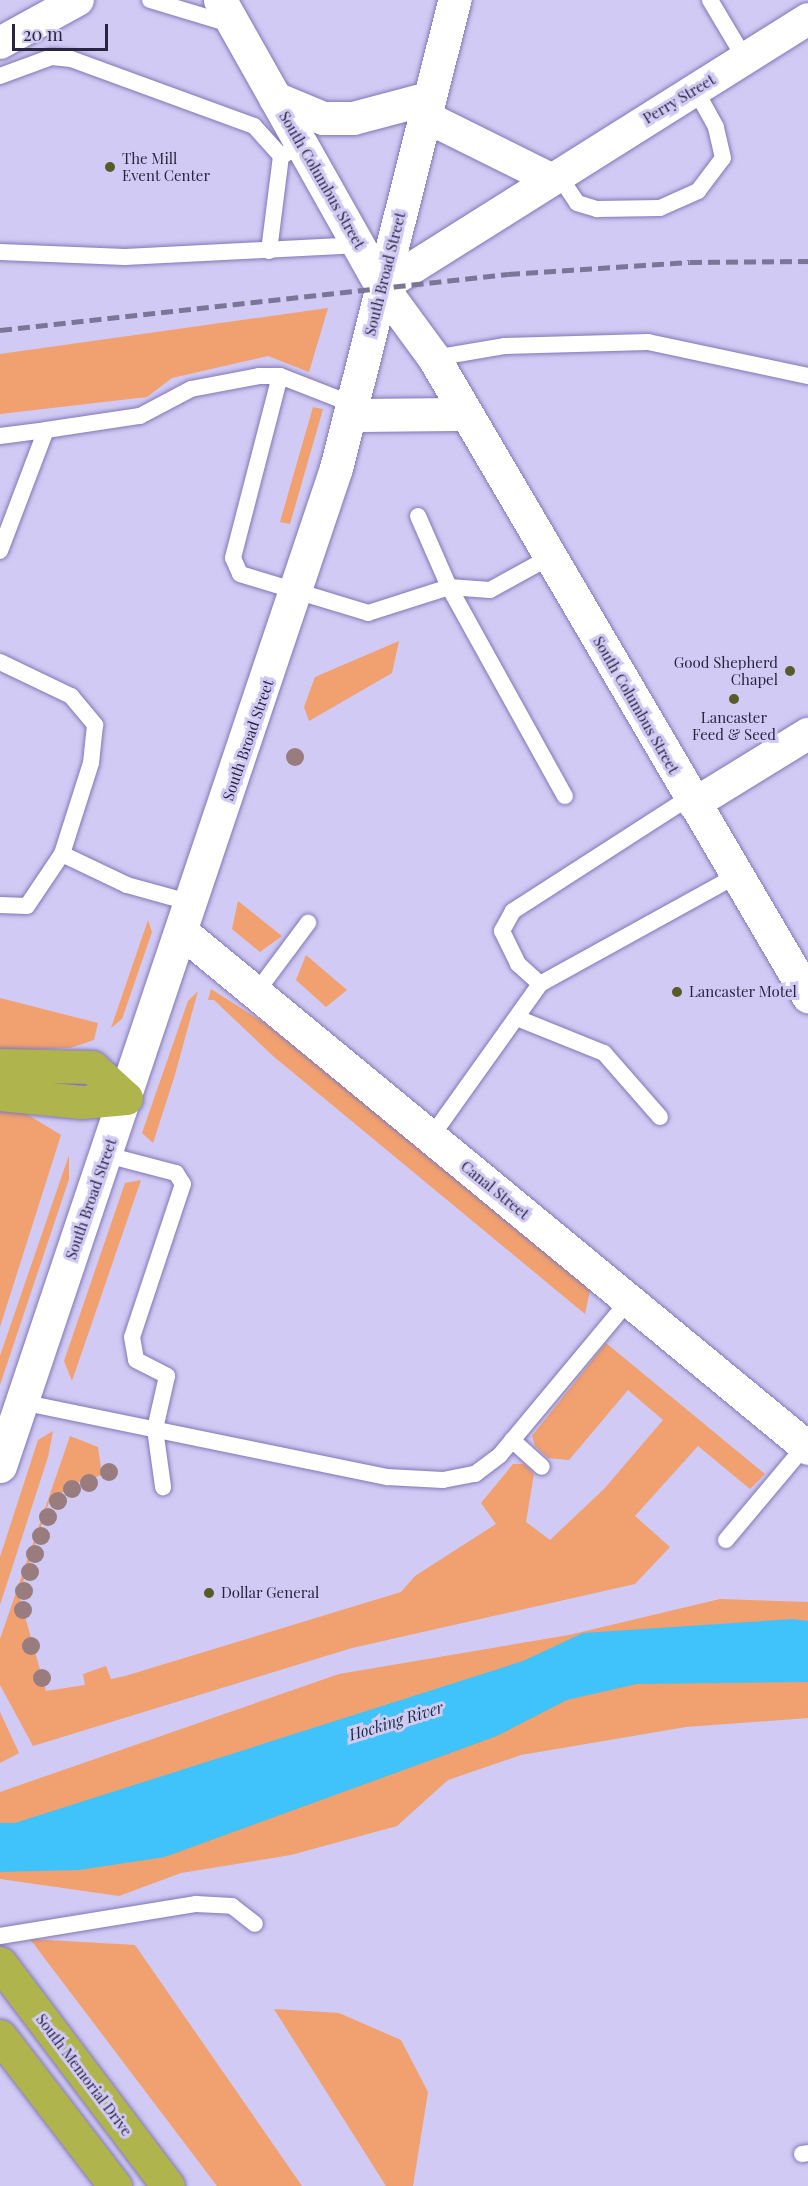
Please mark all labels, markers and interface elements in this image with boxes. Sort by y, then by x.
scale bar [15,12,111,50]
text: 20 m [23,22,63,46]
street label: Perry Street [640,70,718,128]
street label: South Columbus Street [275,108,369,252]
place label: The Mill Event Center [122,149,210,184]
marker: The Mill Event Center [103,160,117,174]
street label: South Broad Street [361,210,409,338]
street label: South Columbus Street [589,633,683,777]
place label: Good Shepherd Chapel [674,653,778,688]
marker: Good Shepherd Chapel [783,664,797,678]
street label: South Broad Street [219,677,277,803]
marker: Lancaster Feed & Seed [727,692,741,706]
place label: Lancaster Feed & Seed [692,708,776,743]
place label: Lancaster Motel [689,983,797,1001]
marker: Lancaster Motel [670,985,684,999]
street label: South Broad Street [62,1136,120,1262]
street label: Canal Street [457,1157,533,1223]
place label: Dollar General [221,1584,319,1602]
marker: Dollar General [202,1586,216,1600]
water label: Hocking River [347,1698,445,1744]
street label: South Memorial Drive [32,2010,136,2140]

